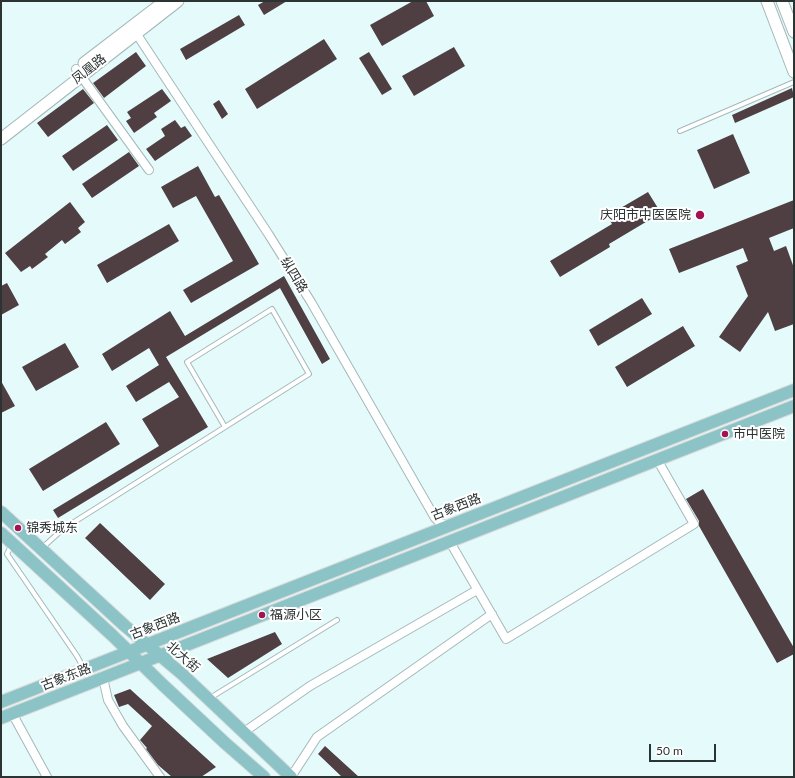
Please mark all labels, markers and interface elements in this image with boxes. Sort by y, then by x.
street label: 凤凰路 [69,51,109,87]
place label: 庆阳市中医医院 [600,207,691,223]
marker: 庆阳市中医医院 [694,209,706,221]
street label: 纵四路 [277,254,311,296]
place label: 市中医院 [733,426,785,442]
marker: 市中医院 [720,429,730,439]
street label: 古象西路 [429,490,483,524]
place label: 锦秀城东 [26,520,78,536]
marker: 锦秀城东 [13,523,23,533]
place label: 福源小区 [270,607,322,623]
street label: 古象西路 [128,609,182,643]
marker: 福源小区 [257,610,267,620]
street label: 北大街 [163,638,203,676]
street label: 古象东路 [39,660,93,694]
scale bar [651,736,718,762]
text: 50 m [656,743,683,758]

